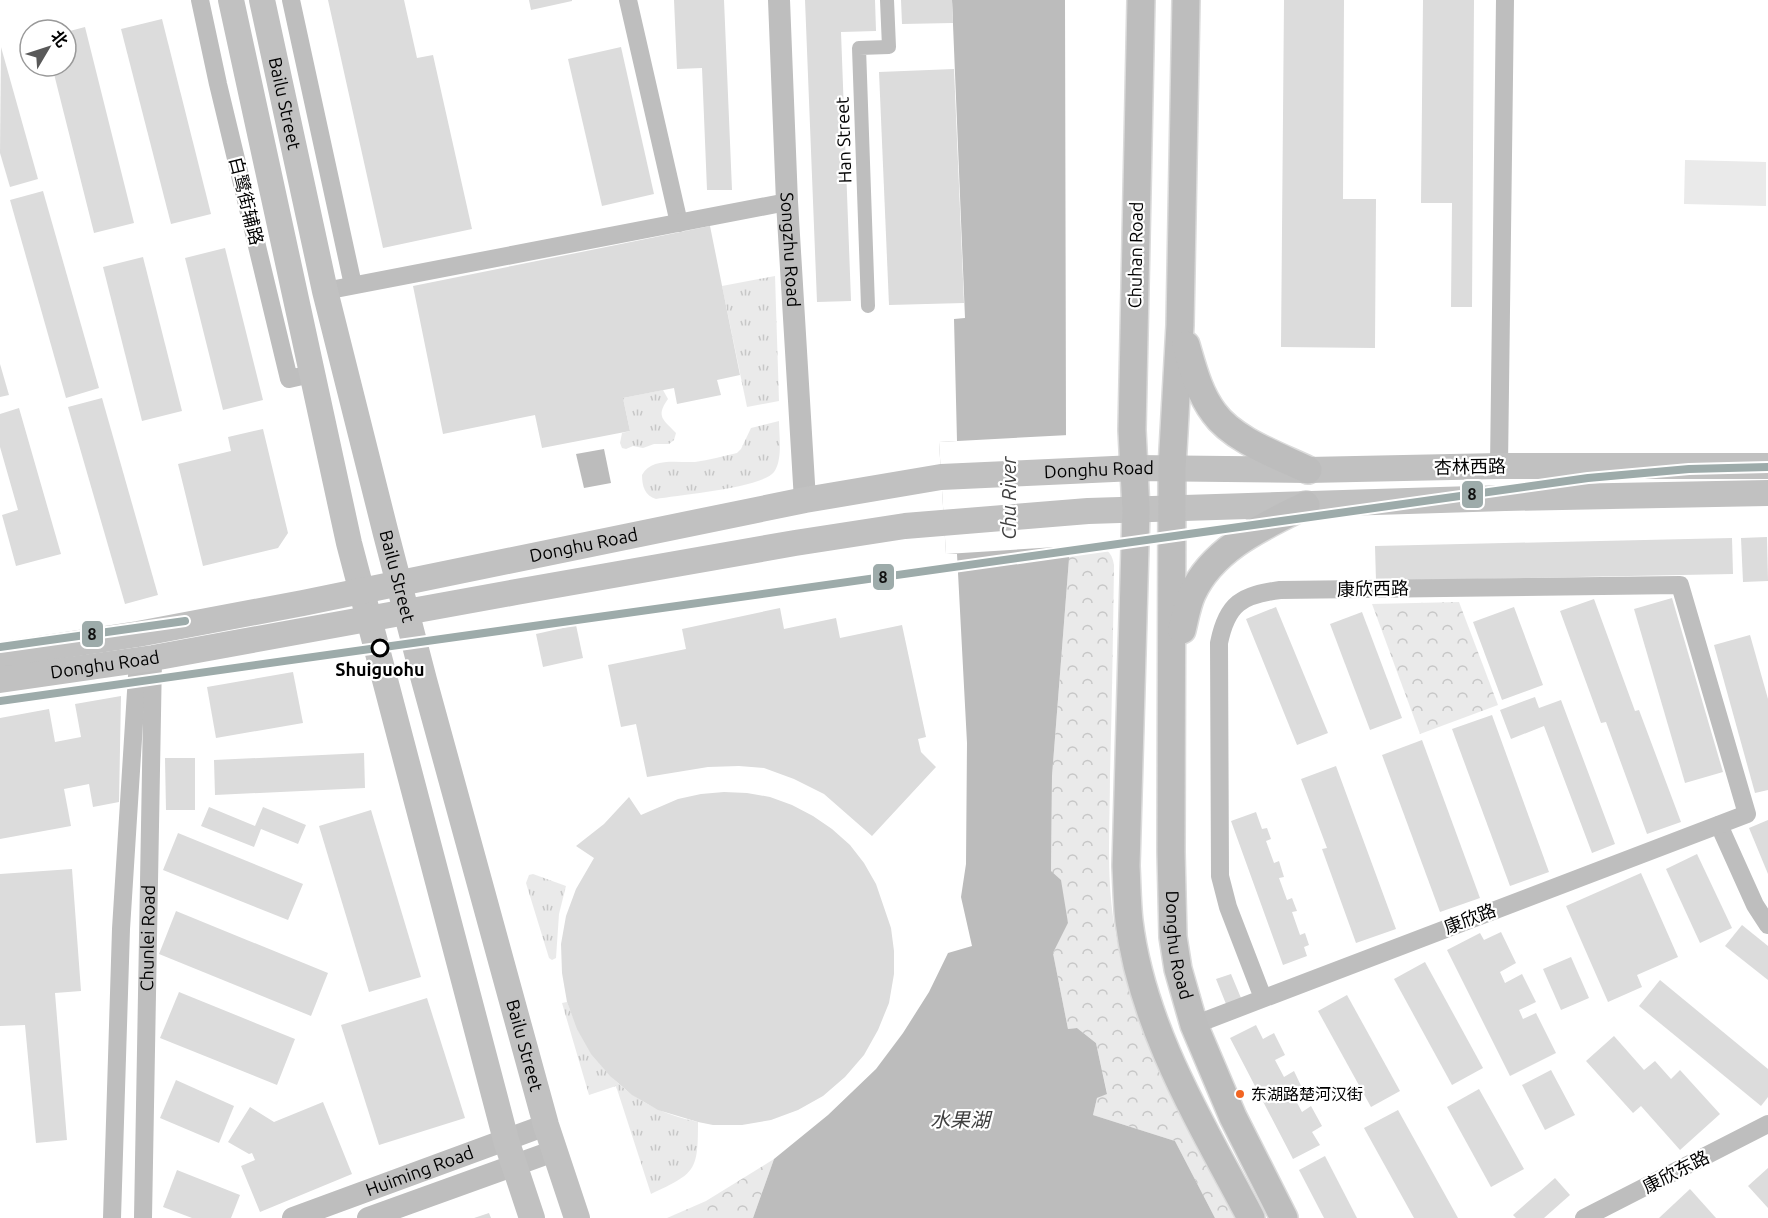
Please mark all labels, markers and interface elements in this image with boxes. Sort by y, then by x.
north arrow [18,18,78,78]
text: 北 [48,27,72,50]
street label: Bailu Street [266,55,305,152]
street label: Han Street [831,96,855,184]
street label: 白鹭街辅路 [226,155,268,247]
street label: Songzhu Road [778,192,804,308]
street label: Chuhan Road [1124,201,1146,309]
water label: Chu River [997,455,1020,540]
street label: 杏林西路 [1434,455,1506,477]
street label: Donghu Road [1043,457,1154,481]
line badge: 8 [1461,480,1484,509]
text: 8 [1467,485,1477,503]
street label: Donghu Road [528,524,639,565]
street label: Bailu Street [376,528,420,624]
line badge: 8 [872,563,895,591]
text: 8 [878,568,888,586]
street label: 康欣西路 [1337,577,1409,599]
line badge: 8 [81,620,104,648]
text: 8 [87,625,97,643]
marker: Shuiguohu [371,639,389,657]
street label: Donghu Road [49,646,161,682]
place label: Shuiguohu [335,659,425,679]
street label: Chunlei Road [136,885,158,991]
street label: Donghu Road [1163,890,1197,1002]
street label: 康欣路 [1441,899,1498,937]
street label: Bailu Street [503,997,547,1093]
place label: 东湖路楚河汉街 [1251,1085,1363,1103]
marker: 东湖路楚河汉街 [1234,1088,1246,1100]
water label: 水果湖 [930,1108,993,1131]
street label: Huiming Road [363,1142,476,1199]
street label: 康欣东路 [1639,1146,1712,1196]

